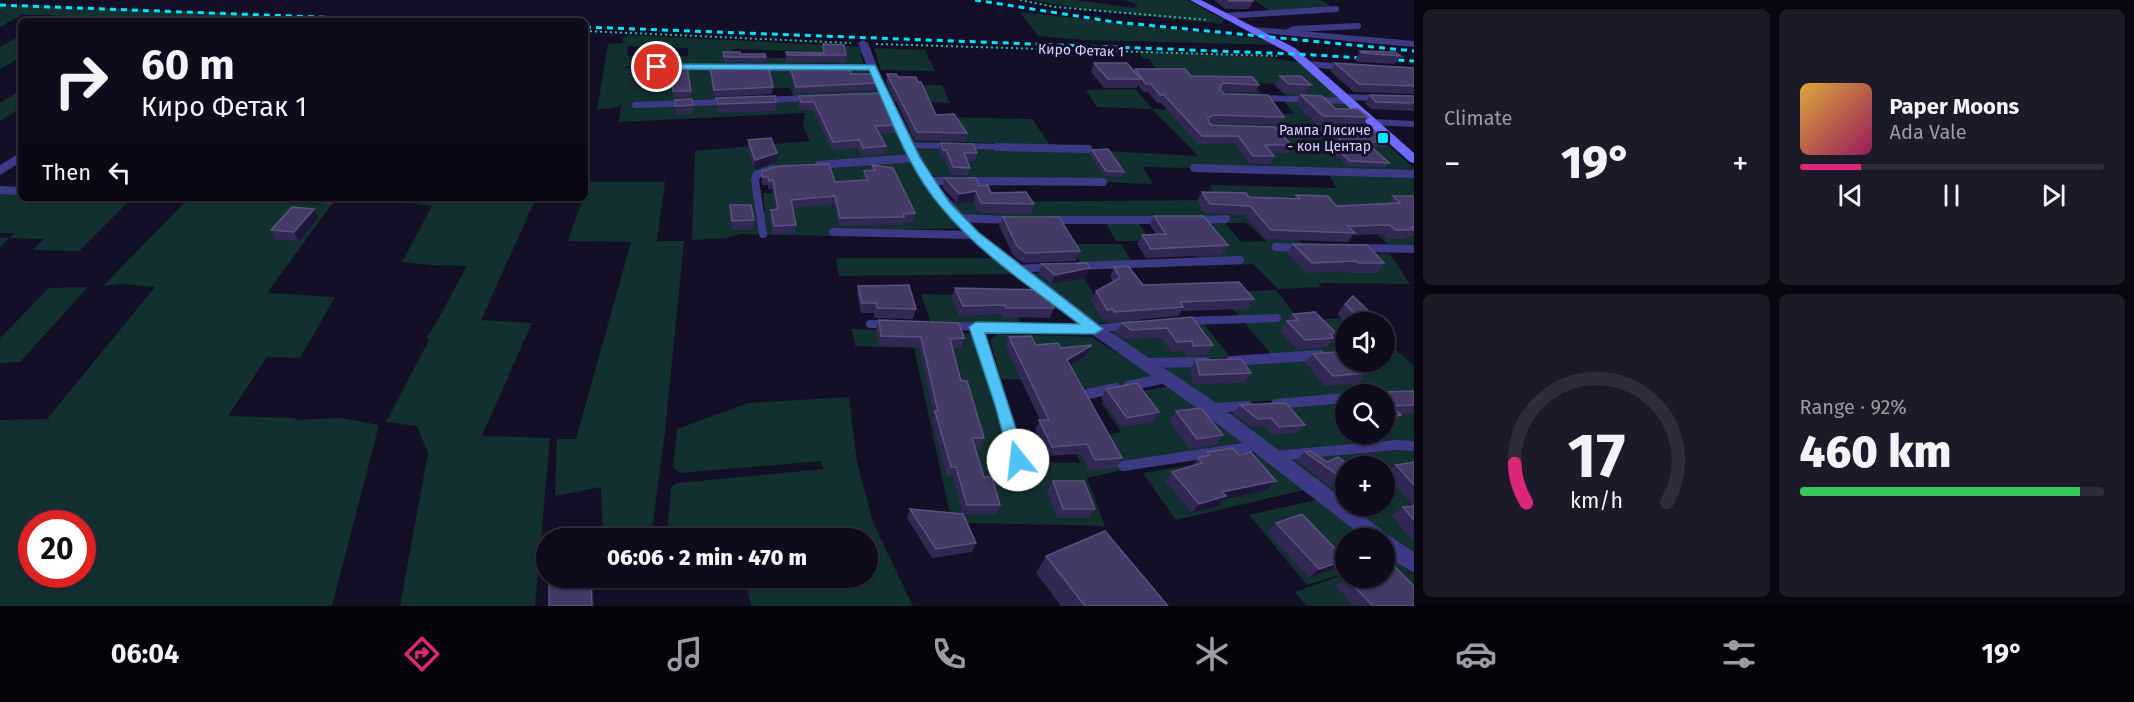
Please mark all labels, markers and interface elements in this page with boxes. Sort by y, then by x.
text: 60 m [141,40,235,90]
pin [631,41,682,92]
street label: Киро Фетак 1 [1038,41,1124,60]
icon: right [42,42,120,120]
icon: arrive [640,50,673,83]
text: Киро Фетак 1 [141,91,307,123]
text: Paper Moons [1890,93,2019,120]
text: Climate [1444,106,1512,130]
text: Ada Vale [1890,120,1967,144]
place label: Рампа Лисиче - кон Центар [1279,122,1371,155]
marker: Рампа Лисиче - кон Центар [1376,131,1390,145]
text: 19° [1561,136,1631,190]
text: − [1444,144,1461,184]
text: + [1732,144,1748,184]
icon: left [103,156,136,189]
text: Then [42,159,91,186]
icon: previous [1834,179,1867,212]
icon: pause [1935,179,1968,212]
icon: next [2037,179,2070,212]
map controls [1335,312,1395,588]
button: sound [1335,312,1395,372]
button: search [1335,384,1395,444]
text: Range · 92% [1800,395,1907,419]
text: 17 [1567,419,1625,494]
text: 460 km [1800,425,1951,479]
position arrow [986,428,1050,492]
button: + [1335,456,1395,516]
text: km/h [1570,488,1623,514]
speed limit sign: 20 [18,510,96,588]
button: − [1335,528,1395,588]
text: 06:06 · 2 min · 470 m [607,544,807,571]
icon: directions [401,633,443,675]
icon: music [664,633,706,675]
icon: phone [928,633,970,675]
icon: climate [1191,633,1233,675]
icon: car [1455,633,1497,675]
icon: filters [1718,633,1760,675]
text: 06:04 [111,638,179,670]
text: 19° [1981,638,2023,670]

